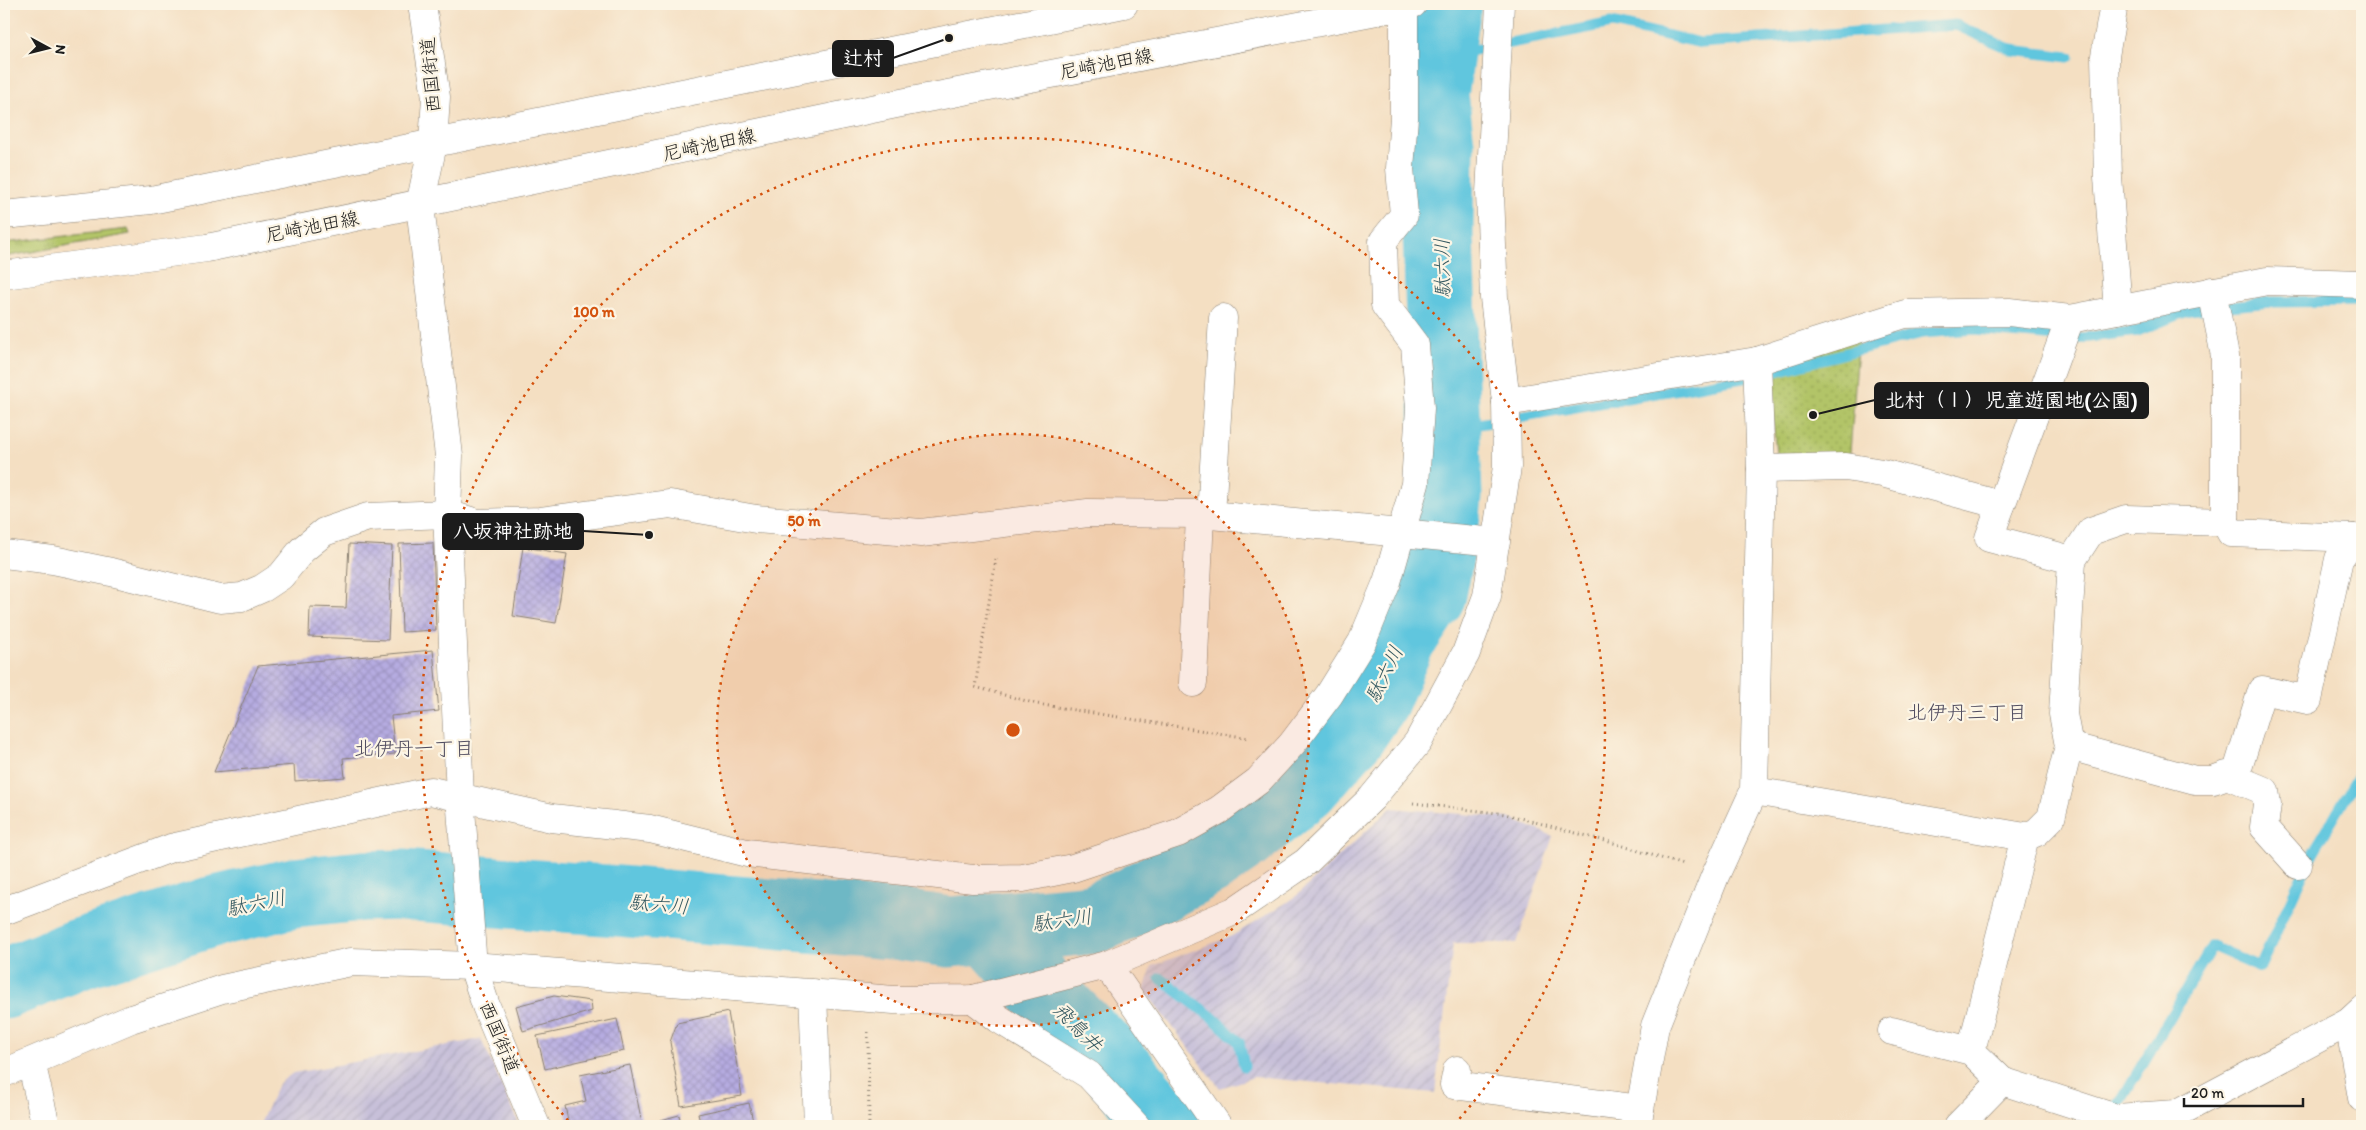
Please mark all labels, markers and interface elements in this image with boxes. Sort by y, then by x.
north arrow [22,22,72,72]
street label: 西国街道 [416,36,445,114]
callout: 辻村 [833,41,893,76]
street label: 尼崎池田線 [1057,43,1155,84]
text: N [51,44,69,55]
text: 辻村 [843,46,883,70]
street label: 尼崎池田線 [660,123,758,166]
street label: 尼崎池田線 [263,206,361,247]
water label: 駄六川 [1429,238,1455,298]
text: 100 m [573,303,615,321]
callout: 北村（Ⅰ）児童遊園地(公園) [1875,383,2148,418]
text: 北村（Ⅰ）児童遊園地(公園) [1884,388,2138,413]
text: 50 m [787,512,821,530]
callout: 八坂神社跡地 [443,514,583,549]
text: 八坂神社跡地 [453,519,573,543]
water label: 駄六川 [1360,642,1408,706]
district label: 北伊丹三丁目 [1907,700,2027,724]
centre of rings [1004,721,1022,739]
district label: 北伊丹一丁目 [354,736,474,760]
water label: 駄六川 [224,885,288,921]
water label: 駄六川 [628,889,690,919]
water label: 駄六川 [1031,904,1093,936]
water label: 飛鳥井 [1049,997,1108,1058]
street label: 西国街道 [475,998,524,1077]
scale bar [2184,1075,2302,1107]
text: 20 m [2191,1084,2225,1102]

